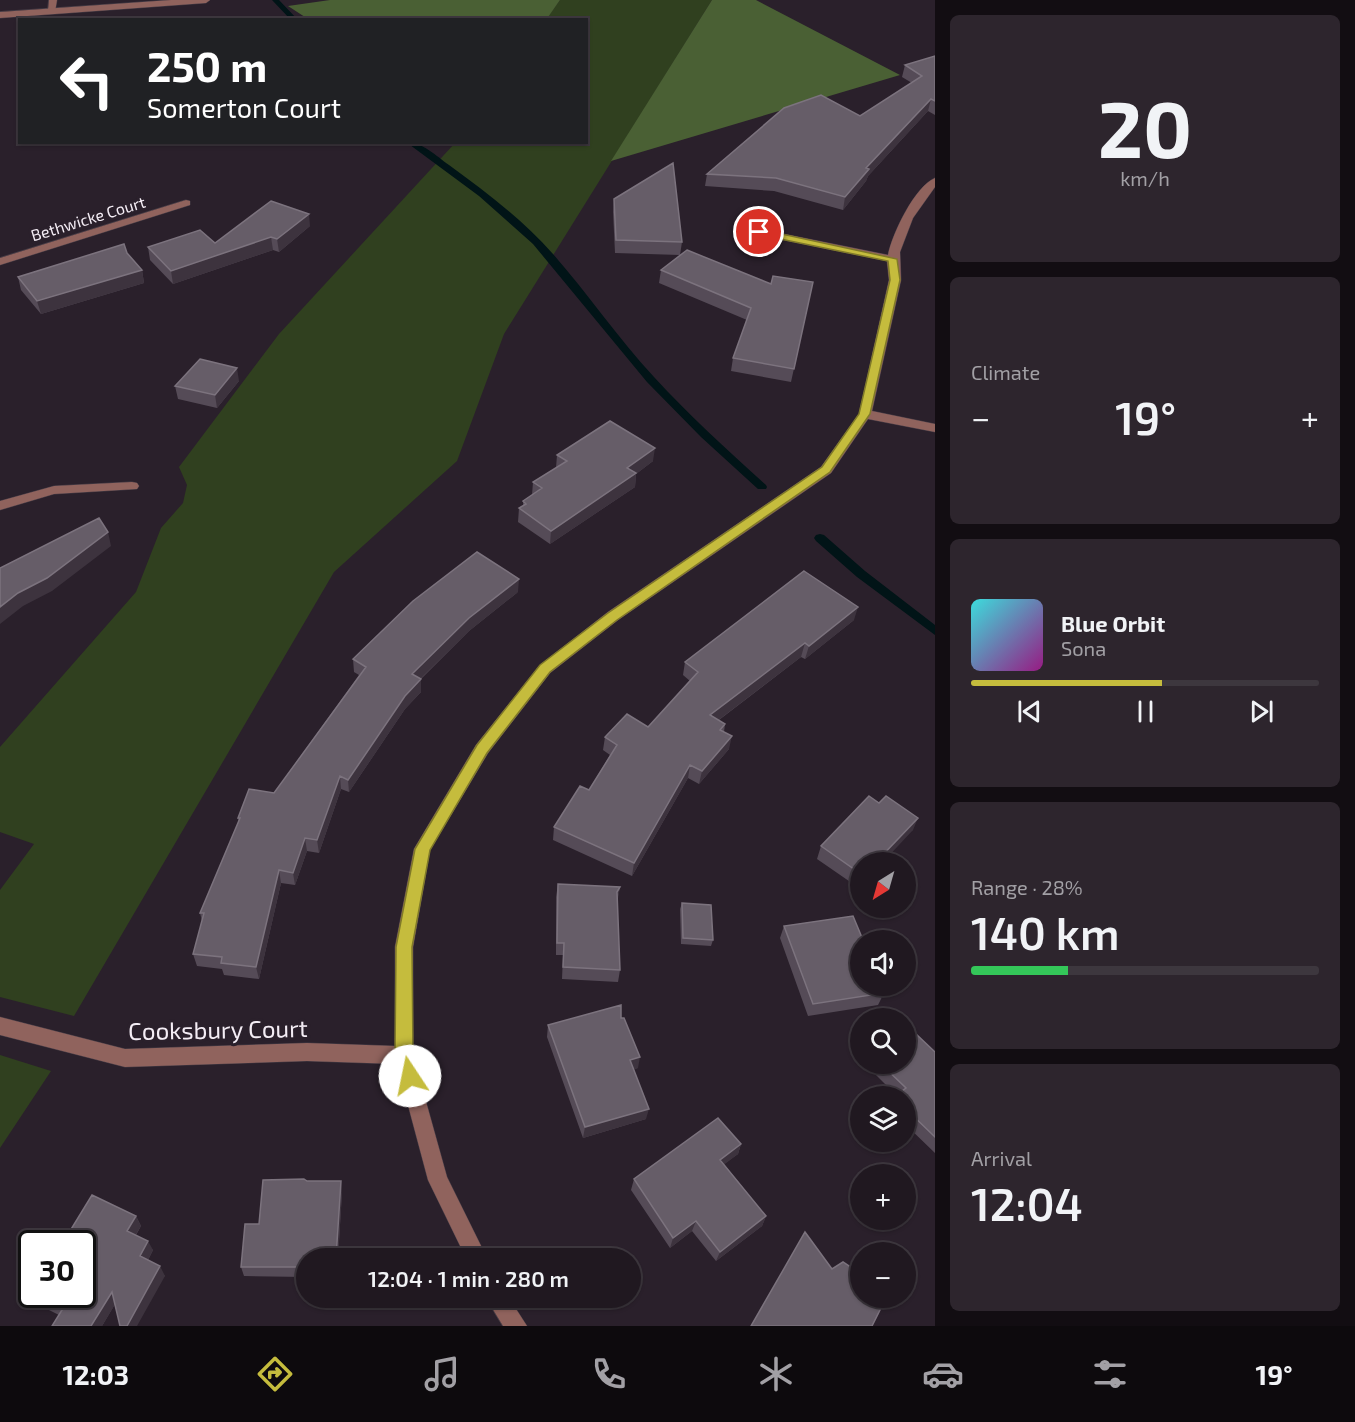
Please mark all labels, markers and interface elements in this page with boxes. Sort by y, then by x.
text: 250 m [147,40,267,90]
icon: left [48,42,126,120]
text: 20 [1098,80,1192,174]
text: Somerton Court [147,91,341,123]
text: km/h [1120,166,1170,190]
street label: Bethwicke Court [28,192,148,244]
pin [733,206,784,257]
icon: arrive [742,215,775,248]
text: Climate [971,360,1040,384]
text: 19° [1115,390,1176,444]
text: − [971,397,990,437]
text: + [1301,397,1319,437]
text: Blue Orbit [1061,610,1165,636]
text: Sona [1061,636,1106,660]
icon: previous [1013,695,1046,728]
icon: pause [1129,695,1162,728]
icon: next [1245,695,1278,728]
north arrow [850,852,916,918]
map controls [850,852,916,1308]
text: Range · 28% [971,875,1083,899]
text: 140 km [971,905,1120,959]
button: sound [850,930,916,996]
button: search [850,1008,916,1074]
street label: Cooksbury Court [128,1013,308,1045]
position arrow [378,1044,442,1108]
button: layers [850,1086,916,1152]
text: Arrival [971,1146,1032,1170]
button: + [850,1164,916,1230]
text: 12:04 [971,1176,1083,1230]
speed limit sign: 30 [18,1230,96,1308]
button: − [850,1242,916,1308]
text: 12:04 · 1 min · 280 m [368,1265,569,1291]
icon: directions [254,1353,296,1395]
icon: music [421,1353,463,1395]
icon: phone [588,1353,630,1395]
icon: climate [755,1353,797,1395]
icon: car [922,1353,964,1395]
icon: filters [1089,1353,1131,1395]
text: 12:03 [62,1358,129,1390]
text: 19° [1256,1358,1292,1390]

